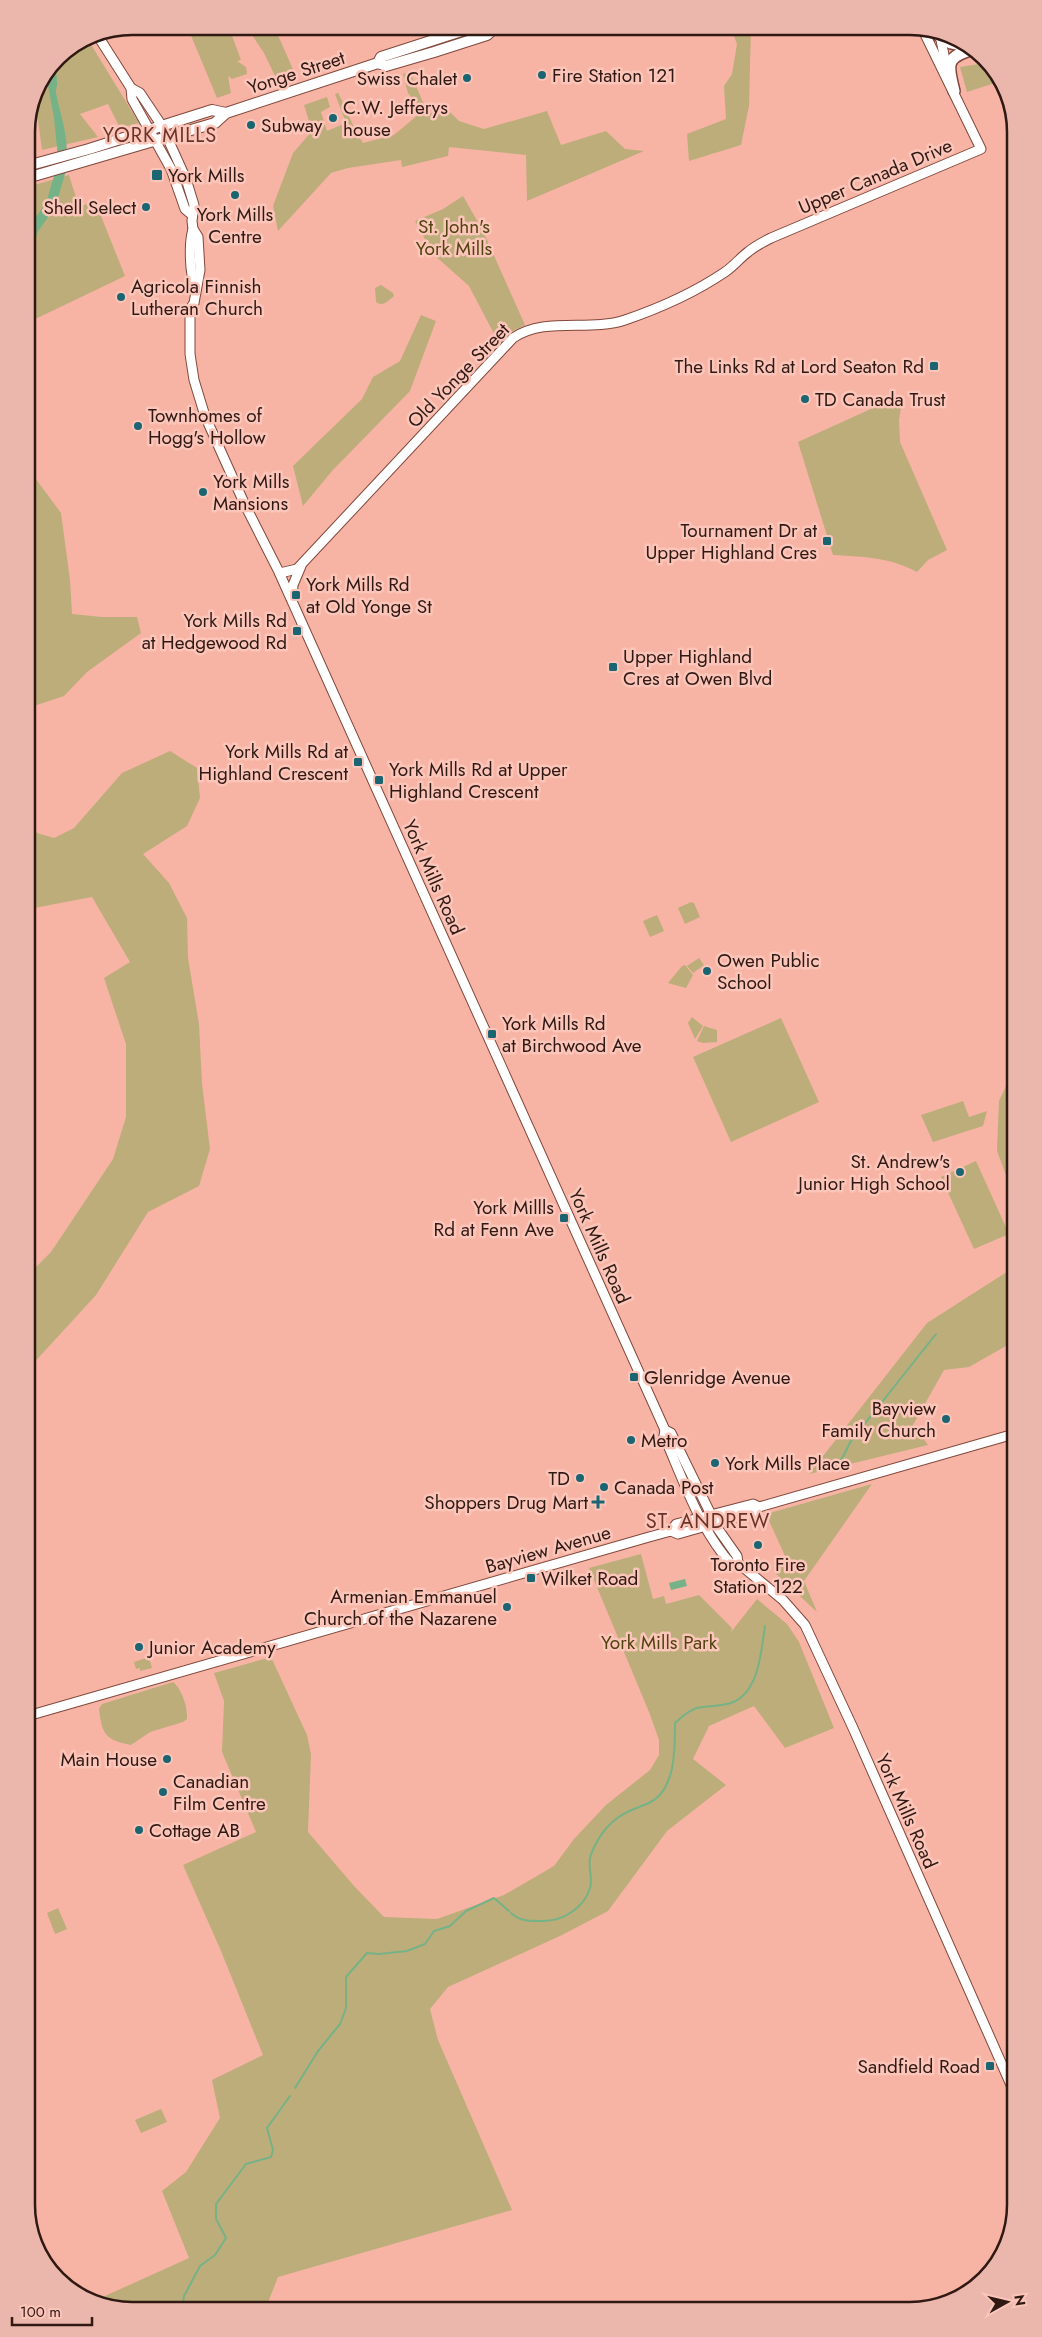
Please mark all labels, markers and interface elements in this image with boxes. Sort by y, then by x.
street label: Yonge Street [244,44,349,101]
place label: Fire Station 121 [552,62,676,89]
place label: Swiss Chalet [357,65,457,92]
marker: Fire Station 121 [536,69,548,81]
marker: Swiss Chalet [461,72,473,84]
place label: C.W. Jefferys house [343,94,448,143]
place label: Subway [261,112,323,139]
marker: C.W. Jefferys house [327,112,339,124]
marker: Subway [245,119,257,131]
district label: YORK MILLS [103,121,217,150]
street label: Upper Canada Drive [794,132,956,221]
place label: York Mills [168,162,245,189]
marker: York Mills [150,168,164,182]
marker: York Mills Centre [229,189,241,201]
place label: Shell Select [43,194,136,221]
marker: Shell Select [140,201,152,213]
place label: York Mills Centre [197,201,274,250]
park label: St. John's York Mills [416,213,493,262]
place label: Agricola Finnish Lutheran Church [131,273,263,322]
marker: Agricola Finnish Lutheran Church [115,291,127,303]
street label: Old Yonge Street [401,316,516,434]
place label: The Links Rd at Lord Seaton Rd [675,353,924,380]
marker: The Links Rd at Lord Seaton Rd [928,360,940,372]
place label: TD Canada Trust [815,386,946,413]
marker: TD Canada Trust [799,393,811,405]
place label: Townhomes of Hogg's Hollow [148,402,266,451]
marker: Townhomes of Hogg's Hollow [132,420,144,432]
place label: York Mills Mansions [213,468,290,517]
marker: York Mills Mansions [197,486,209,498]
place label: Tournament Dr at Upper Highland Cres [645,517,817,566]
marker: Tournament Dr at Upper Highland Cres [821,535,833,547]
place label: York Mills Rd at Old Yonge St [306,571,432,620]
marker: York Mills Rd at Old Yonge St [290,589,302,601]
place label: York Mills Rd at Hedgewood Rd [142,607,287,656]
marker: York Mills Rd at Hedgewood Rd [291,625,303,637]
place label: Upper Highland Cres at Owen Blvd [623,643,772,692]
marker: Upper Highland Cres at Owen Blvd [607,661,619,673]
place label: York Mills Rd at Highland Crescent [199,738,348,787]
marker: York Mills Rd at Highland Crescent [352,756,364,768]
place label: York Mills Rd at Upper Highland Crescent [389,756,568,805]
marker: York Mills Rd at Upper Highland Crescent [373,774,385,786]
street label: York Mills Road [396,815,471,939]
place label: Owen Public School [717,947,820,996]
marker: Owen Public School [701,965,713,977]
place label: York Mills Rd at Birchwood Ave [502,1010,642,1059]
marker: York Mills Rd at Birchwood Ave [486,1028,498,1040]
place label: St. Andrew's Junior High School [795,1148,950,1197]
marker: St. Andrew's Junior High School [954,1166,966,1178]
street label: York Mills Road [562,1184,637,1308]
place label: York Millls Rd at Fenn Ave [434,1194,554,1243]
marker: York Millls Rd at Fenn Ave [558,1212,570,1224]
place label: Glenridge Avenue [644,1364,791,1391]
marker: Glenridge Avenue [628,1371,640,1383]
place label: Bayview Family Church [821,1395,936,1444]
marker: Bayview Family Church [940,1413,952,1425]
place label: Metro [641,1427,687,1454]
marker: Metro [625,1434,637,1446]
place label: York Mills Place [725,1450,850,1477]
marker: York Mills Place [709,1457,721,1469]
place label: TD [548,1465,570,1492]
marker: TD [574,1472,586,1484]
place label: Canada Post [614,1474,714,1501]
marker: Canada Post [598,1481,610,1493]
place label: Shoppers Drug Mart [424,1489,588,1516]
marker: Shoppers Drug Mart [592,1496,604,1508]
district label: ST. ANDREW [646,1507,770,1536]
street label: Bayview Avenue [482,1519,614,1580]
marker: Toronto Fire Station 122 [752,1539,764,1551]
place label: Toronto Fire Station 122 [711,1551,806,1600]
place label: Wilket Road [541,1565,638,1592]
marker: Wilket Road [525,1572,537,1584]
place label: Armenian Emmanuel Church of the Nazarene [304,1583,497,1632]
marker: Armenian Emmanuel Church of the Nazarene [501,1601,513,1613]
park label: York Mills Park [601,1629,718,1656]
place label: Junior Academy [146,1634,276,1661]
marker: Junior Academy [133,1641,145,1653]
place label: Main House [60,1746,157,1773]
street label: York Mills Road [869,1749,944,1873]
marker: Main House [161,1753,173,1765]
place label: Canadian Film Centre [173,1768,266,1817]
marker: Canadian Film Centre [157,1786,169,1798]
place label: Cottage AB [149,1817,240,1844]
marker: Cottage AB [133,1824,145,1836]
place label: Sandfield Road [858,2053,980,2080]
marker: Sandfield Road [984,2060,996,2072]
north arrow [982,2277,1032,2327]
text: N [1009,2293,1031,2307]
scale bar [12,2294,92,2326]
text: 100 m [20,2301,61,2323]

